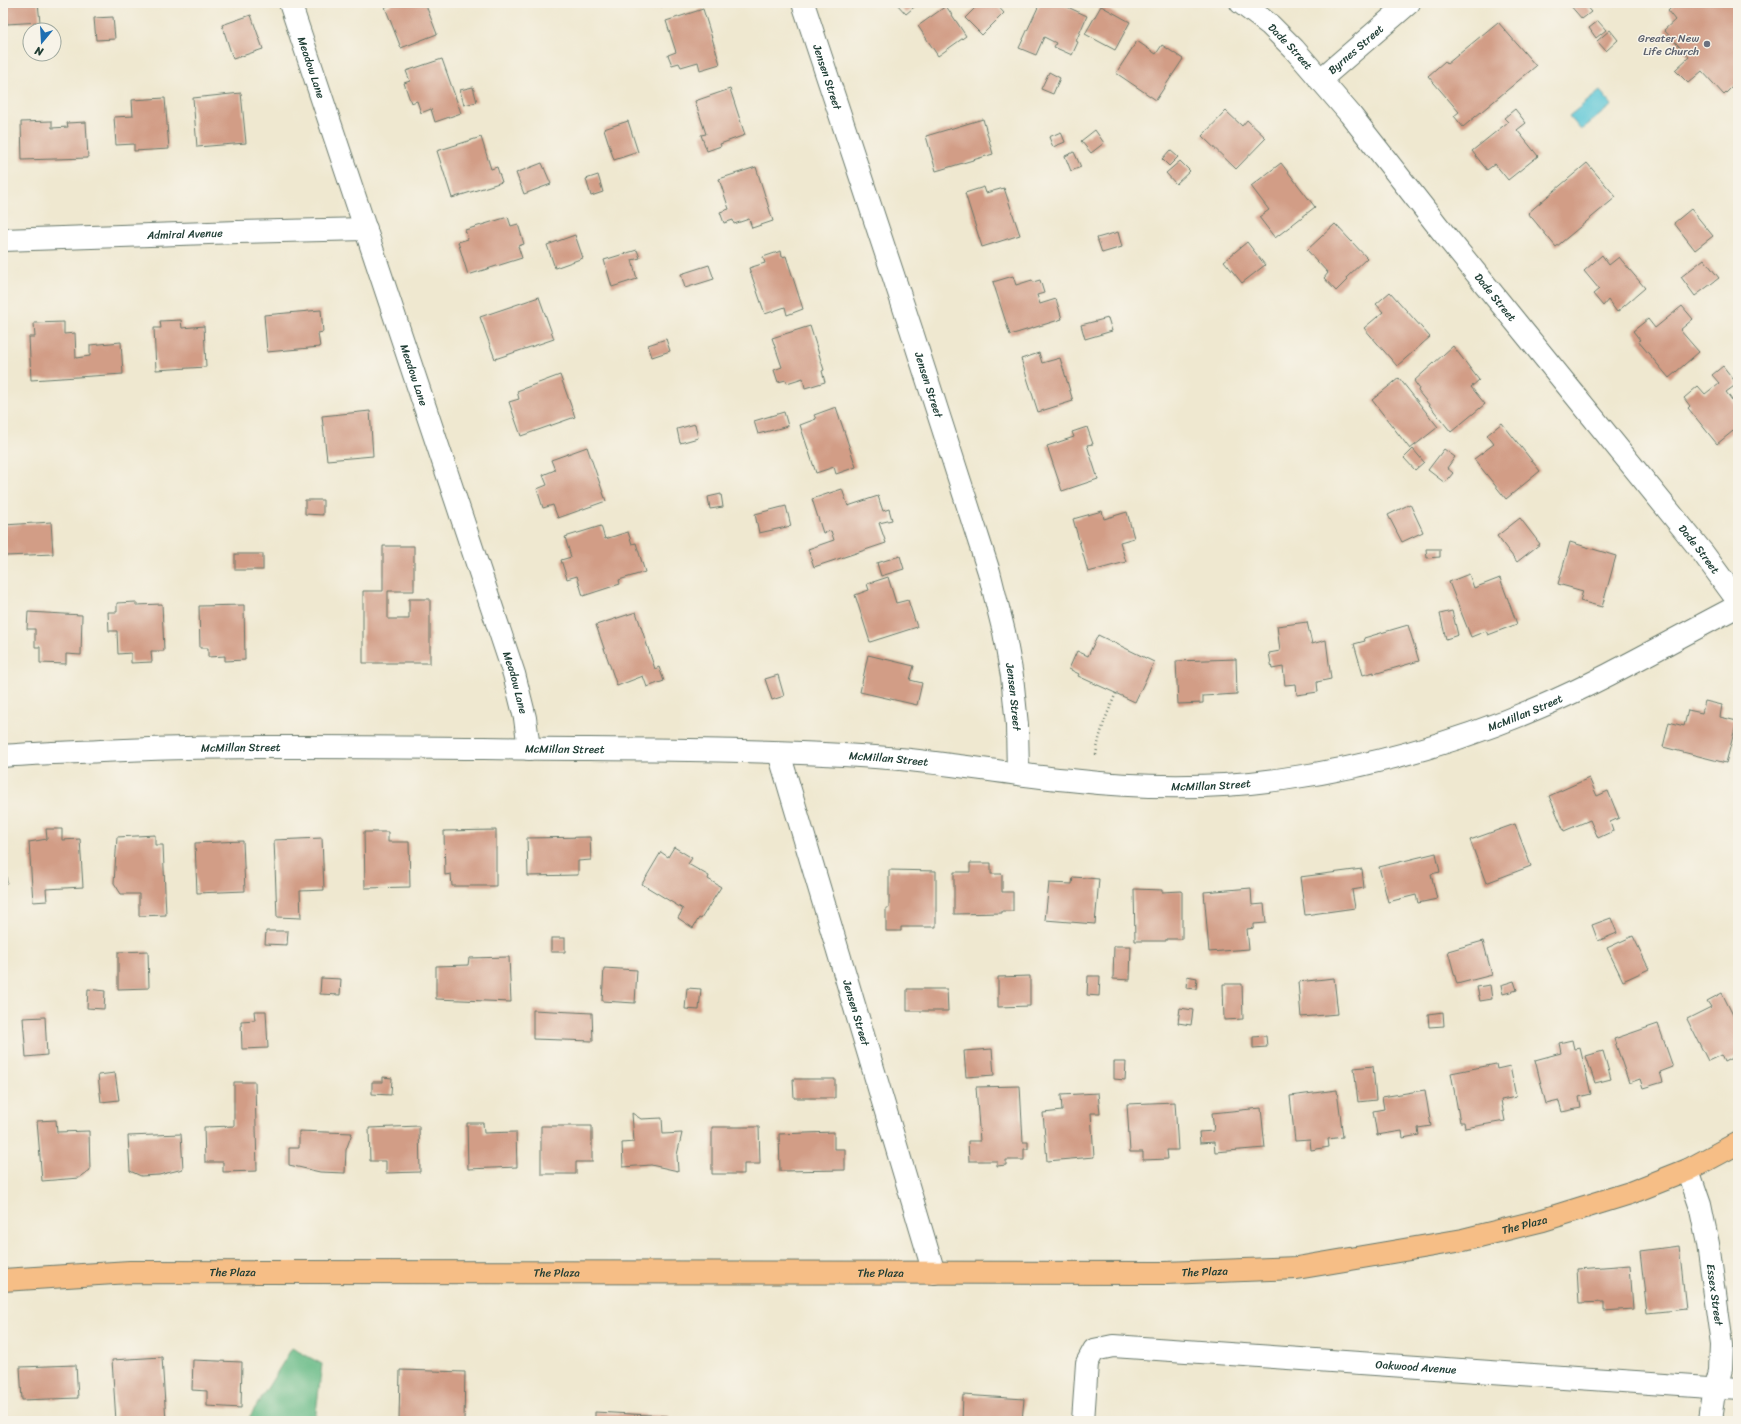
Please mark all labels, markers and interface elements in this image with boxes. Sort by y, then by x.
street label: Dade Street [1264,19,1318,74]
street label: Byrnes Street [1323,19,1388,79]
north arrow [22,22,62,62]
place label: Greater New Life Church [1638,29,1699,61]
street label: Meadow Lane [292,34,331,101]
marker: Greater New Life Church [1702,39,1712,49]
text: N [32,41,47,62]
street label: Jensen Street [808,41,847,113]
street label: Admiral Avenue [146,223,223,245]
street label: Dade Street [1470,268,1521,326]
street label: Meadow Lane [395,341,433,409]
street label: Jensen Street [909,349,949,421]
street label: Dade Street [1674,520,1725,578]
street label: Meadow Lane [498,649,533,716]
street label: Jensen Street [1000,660,1027,731]
street label: McMillan Street [1485,689,1566,736]
street label: McMillan Street [201,737,281,757]
street label: McMillan Street [525,739,605,759]
street label: McMillan Street [848,746,929,771]
street label: McMillan Street [1171,773,1252,796]
street label: Jensen Street [837,976,875,1049]
street label: The Plaza [1500,1210,1550,1239]
street label: The Plaza [1181,1261,1229,1282]
street label: The Plaza [210,1263,256,1282]
street label: The Plaza [534,1263,580,1282]
street label: The Plaza [858,1263,904,1282]
street label: Essex Street [1701,1263,1729,1327]
street label: Oakwood Avenue [1375,1355,1458,1379]

